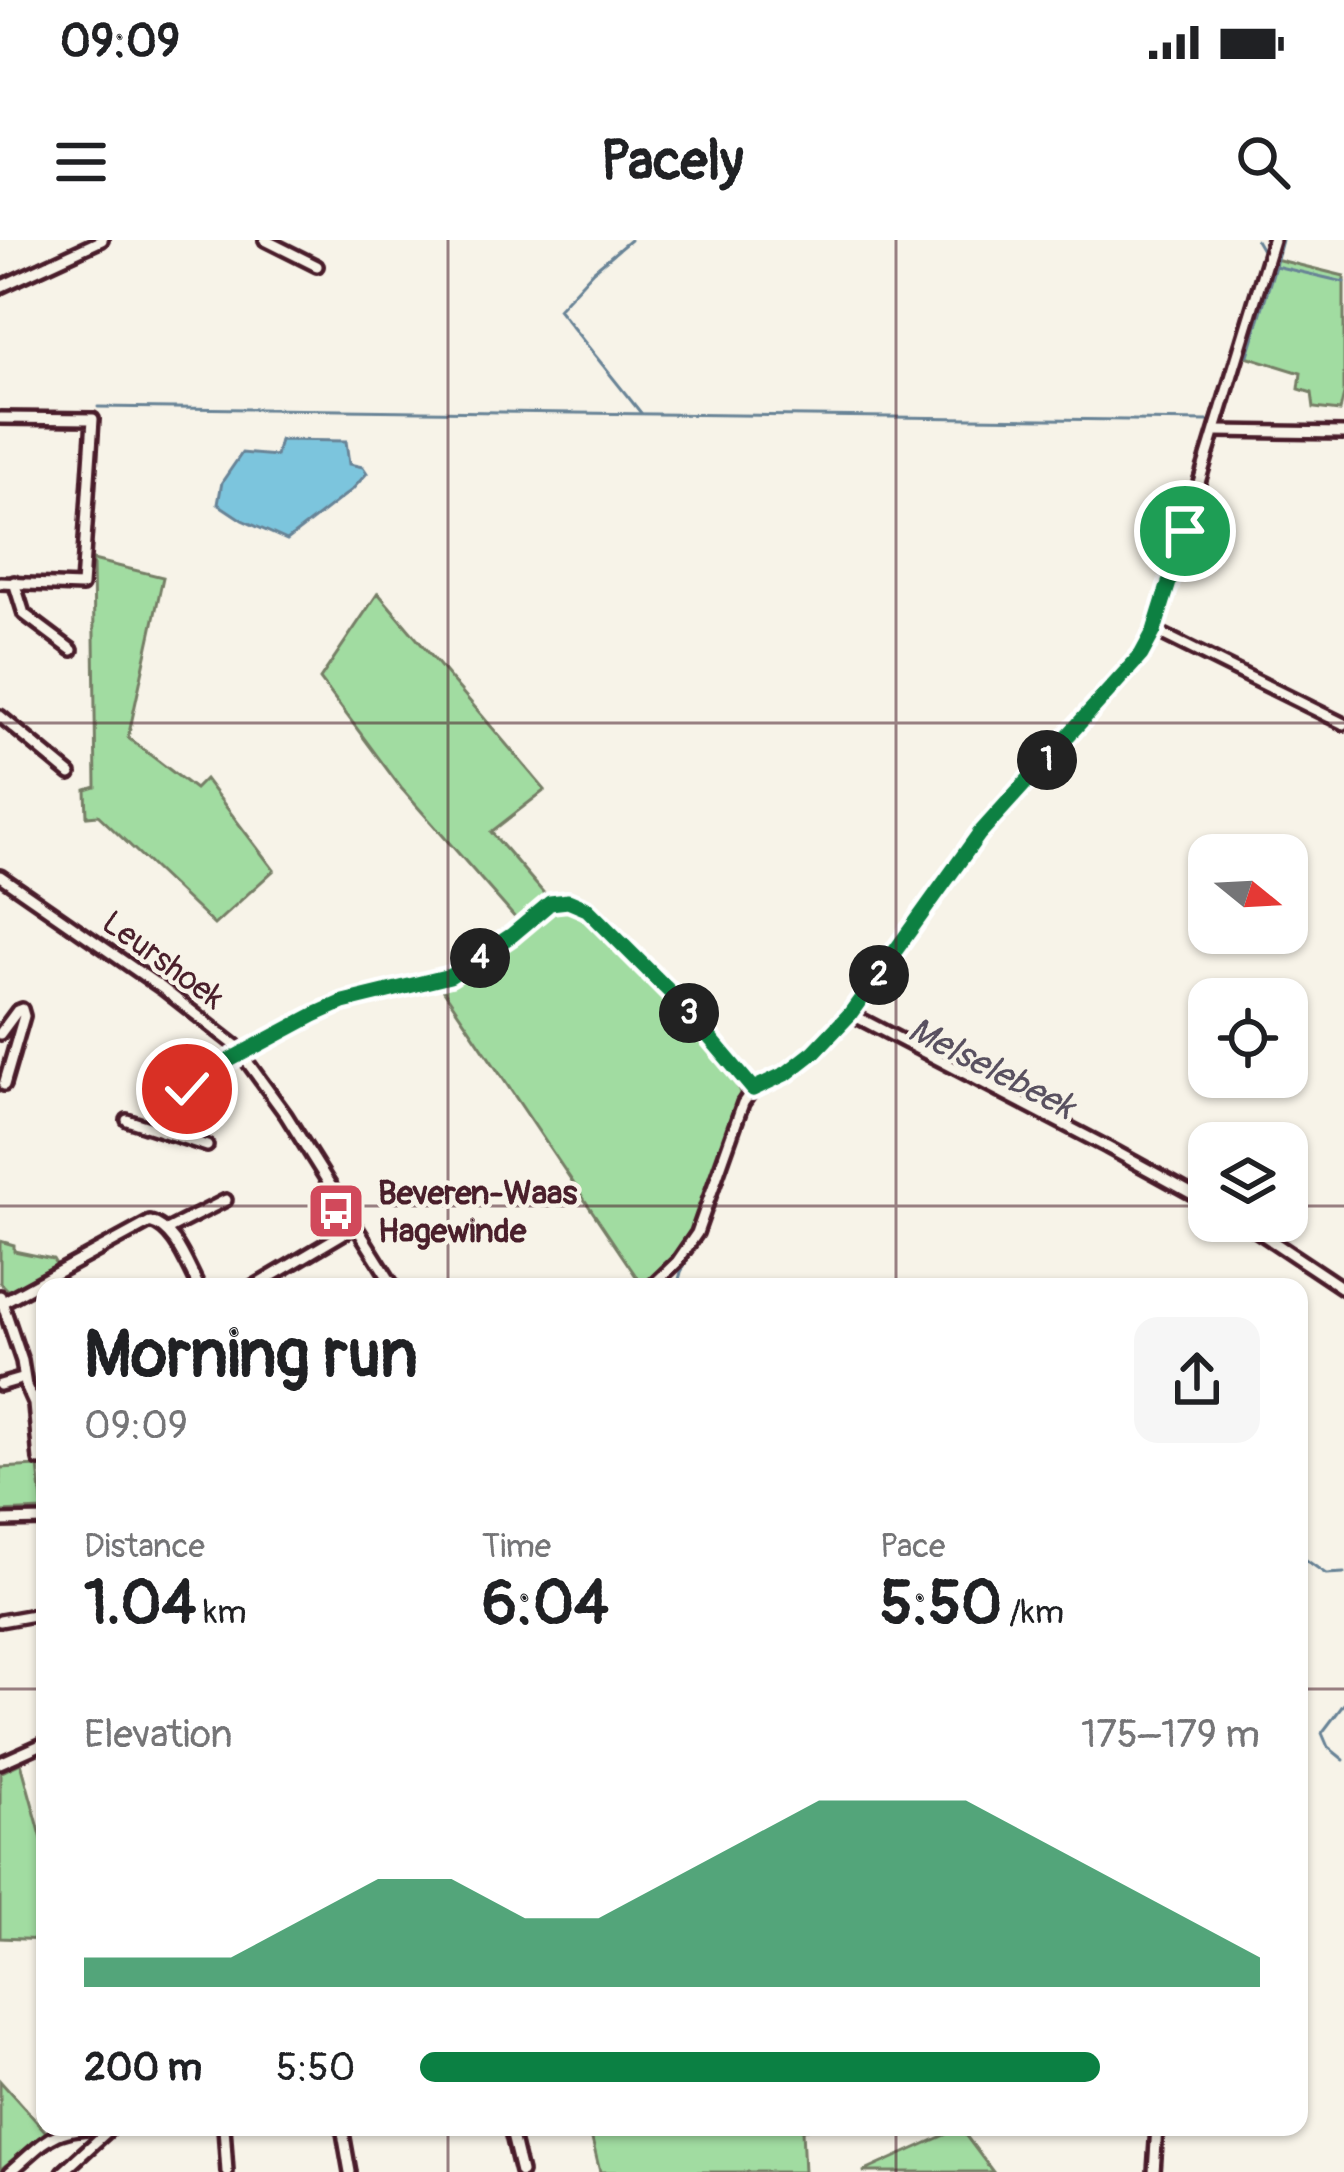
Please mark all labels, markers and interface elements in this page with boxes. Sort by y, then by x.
text: 09:09 [60,14,180,70]
text: Pacely [601,128,743,196]
icon: menu [48,129,114,195]
icon: search [1230,129,1296,195]
pin [1134,480,1236,582]
icon: arrive [1152,498,1218,564]
pin: 1 [1017,730,1077,790]
text: 1 [1041,739,1053,780]
north arrow [1188,834,1308,954]
map controls [1188,834,1308,1242]
street label: Leurshoek [94,902,232,1018]
pin: 4 [450,928,510,988]
text: 4 [470,937,490,978]
pin: 2 [849,945,909,1005]
text: 2 [870,954,888,995]
button: locate [1188,978,1308,1098]
pin: 3 [659,983,719,1043]
text: 3 [680,992,698,1033]
water label: Melselebeek [901,1007,1085,1131]
pin [136,1038,238,1140]
icon: check [154,1056,220,1122]
button: layers [1188,1122,1308,1242]
place label: Beveren-Waas Hagewinde [378,1173,577,1252]
bus stop icon: Beveren-Waas Hagewinde [305,1180,367,1242]
text: Morning run [84,1314,418,1397]
button: share [1134,1317,1260,1443]
text: 09:09 [84,1401,188,1450]
text: Distance [84,1526,205,1567]
text: Time [482,1526,551,1567]
text: Pace [880,1526,945,1567]
text: 1.04 [84,1567,196,1642]
text: 6:04 [482,1567,609,1642]
text: 5:50 [880,1567,1002,1642]
text: km [196,1592,247,1633]
text: /km [1002,1592,1064,1633]
text: Elevation [84,1710,233,1759]
text: 175–179 m [1081,1710,1260,1759]
text: 200 m [84,2043,202,2092]
text: 5:50 [276,2043,355,2092]

